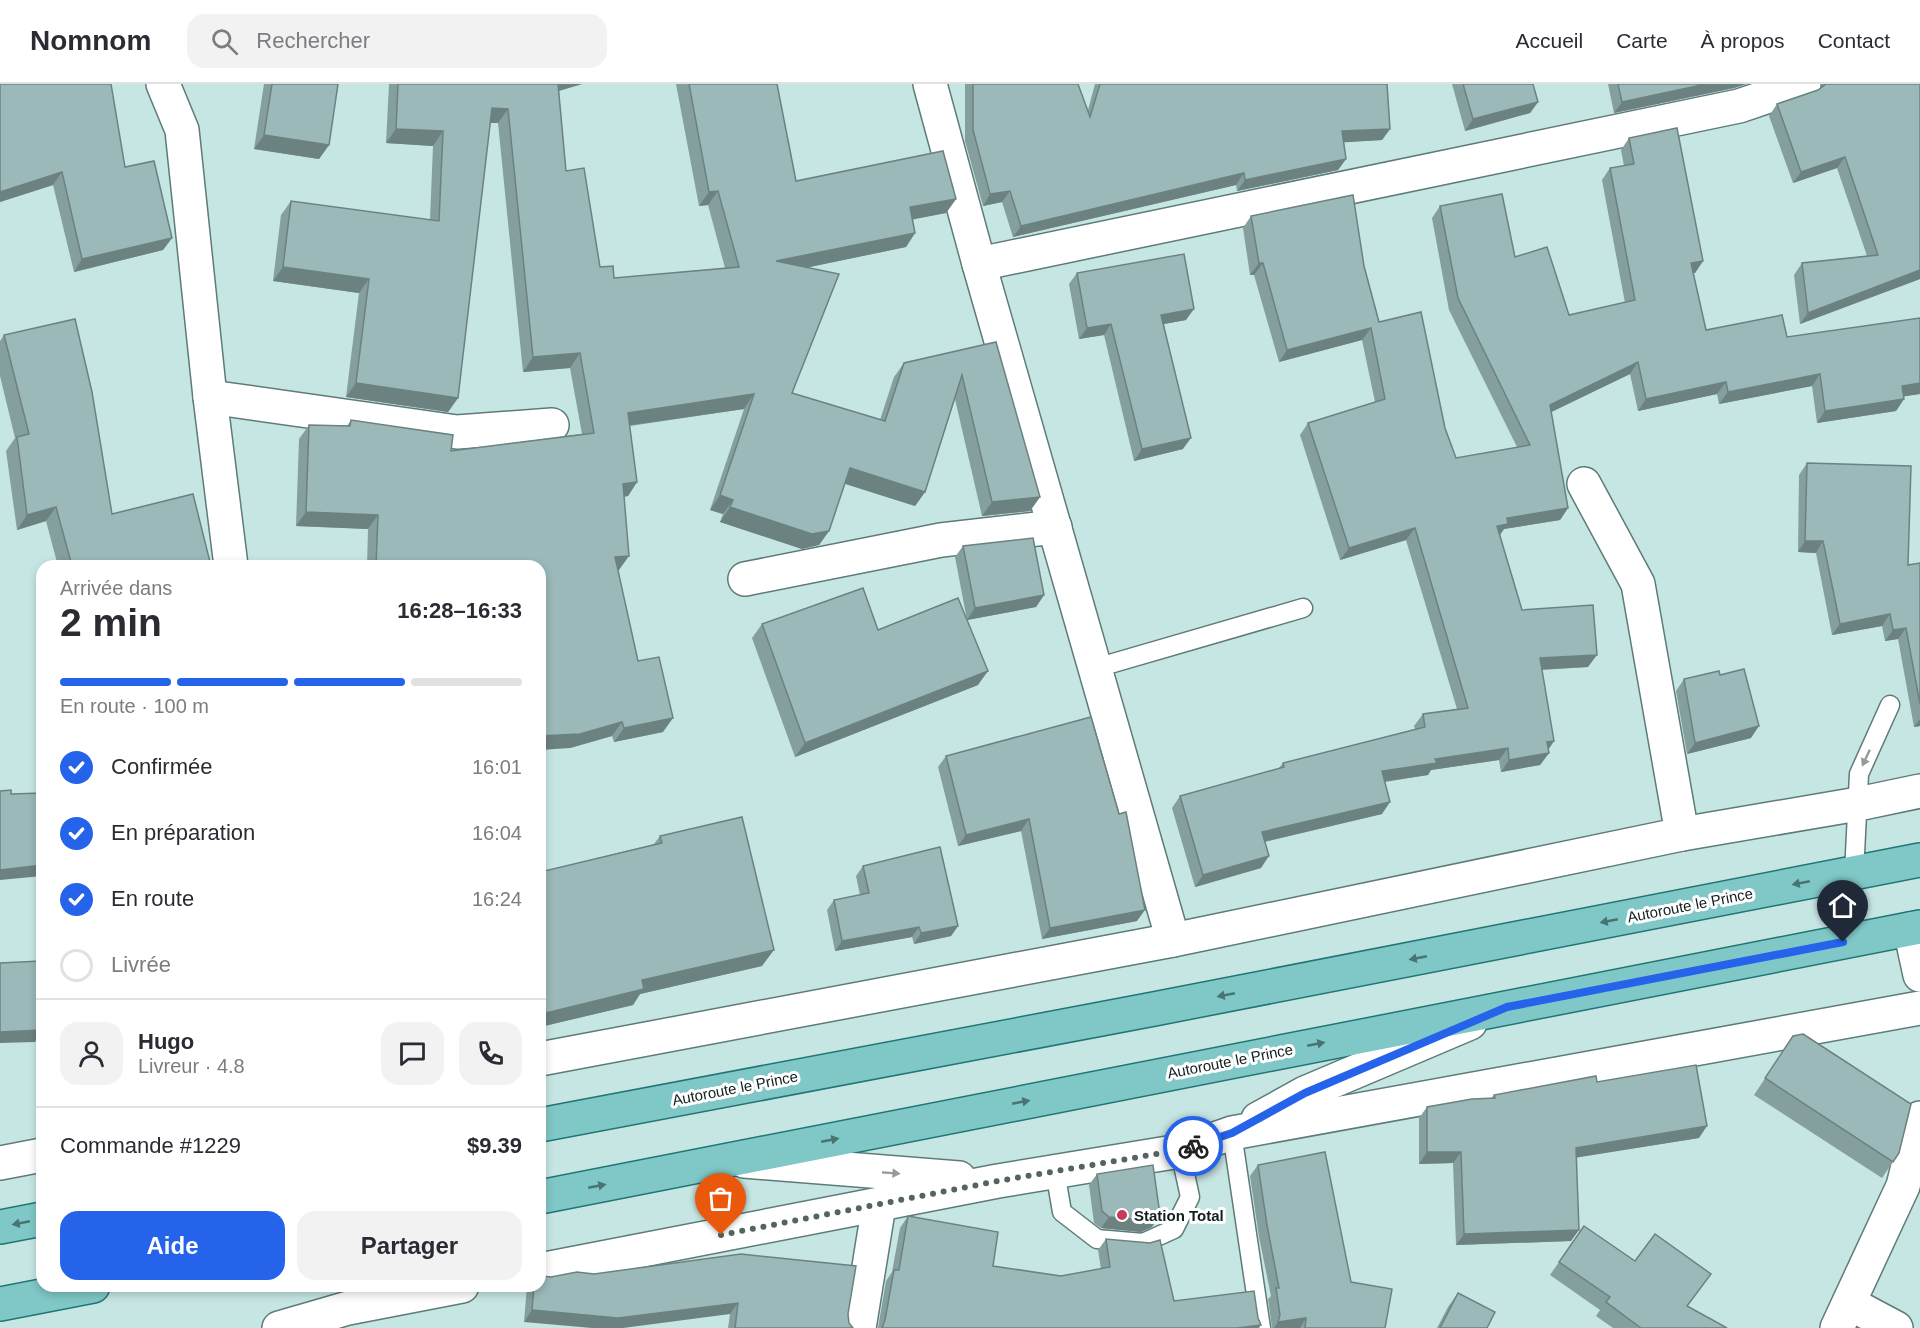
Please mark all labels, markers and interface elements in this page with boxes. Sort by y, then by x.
search box [187,14,607,68]
text: Nomnom [30,25,151,56]
icon: search [208,25,241,58]
text: Rechercher [256,28,370,53]
text: Accueil [1516,29,1583,52]
text: Carte [1616,29,1668,52]
text: À propos [1701,29,1785,52]
text: Contact [1818,29,1890,52]
text: Arrivée dans [60,577,172,599]
text: 16:28–16:33 [397,598,522,623]
text: 2 min [60,601,162,644]
text: En route · 100 m [60,695,209,717]
one-way arrow [1861,750,1870,767]
icon: check [60,751,93,784]
text: Confirmée [111,754,212,779]
text: 16:01 [472,756,522,778]
icon: check [60,817,93,850]
text: En préparation [111,820,255,845]
text: 16:04 [472,822,522,844]
one-way arrow [1791,879,1810,888]
pin [1817,880,1868,942]
icon: check [60,883,93,916]
street label: Autoroute le Prince [1626,884,1754,926]
text: En route [111,886,194,911]
text: 16:24 [472,888,522,910]
icon: home [1826,889,1859,922]
one-way arrow [1600,917,1619,926]
text: Livrée [111,952,171,977]
one-way arrow [1408,954,1427,963]
one-way arrow [1217,991,1236,1000]
button: person [60,1022,123,1085]
button: chat [381,1022,444,1085]
button: phone [459,1022,522,1085]
text: Hugo [138,1029,194,1054]
one-way arrow [1306,1039,1325,1048]
street label: Autoroute le Prince [1166,1040,1294,1082]
text: Livreur · 4.8 [138,1055,245,1077]
street label: Autoroute le Prince [671,1067,799,1109]
one-way arrow [1012,1097,1031,1106]
courier [1163,1116,1223,1176]
icon: bike [1177,1130,1210,1163]
text: Commande #1229 [60,1133,241,1158]
text: $9.39 [467,1133,522,1158]
one-way arrow [821,1135,840,1144]
one-way arrow [881,1168,900,1177]
pin [695,1173,746,1235]
one-way arrow [588,1181,607,1190]
icon: bag [704,1182,737,1215]
place label: Station Total [1134,1207,1224,1224]
marker: Station Total [1115,1208,1129,1222]
button: Aide [60,1211,285,1280]
button: Partager [297,1211,522,1280]
one-way arrow [11,1219,30,1228]

